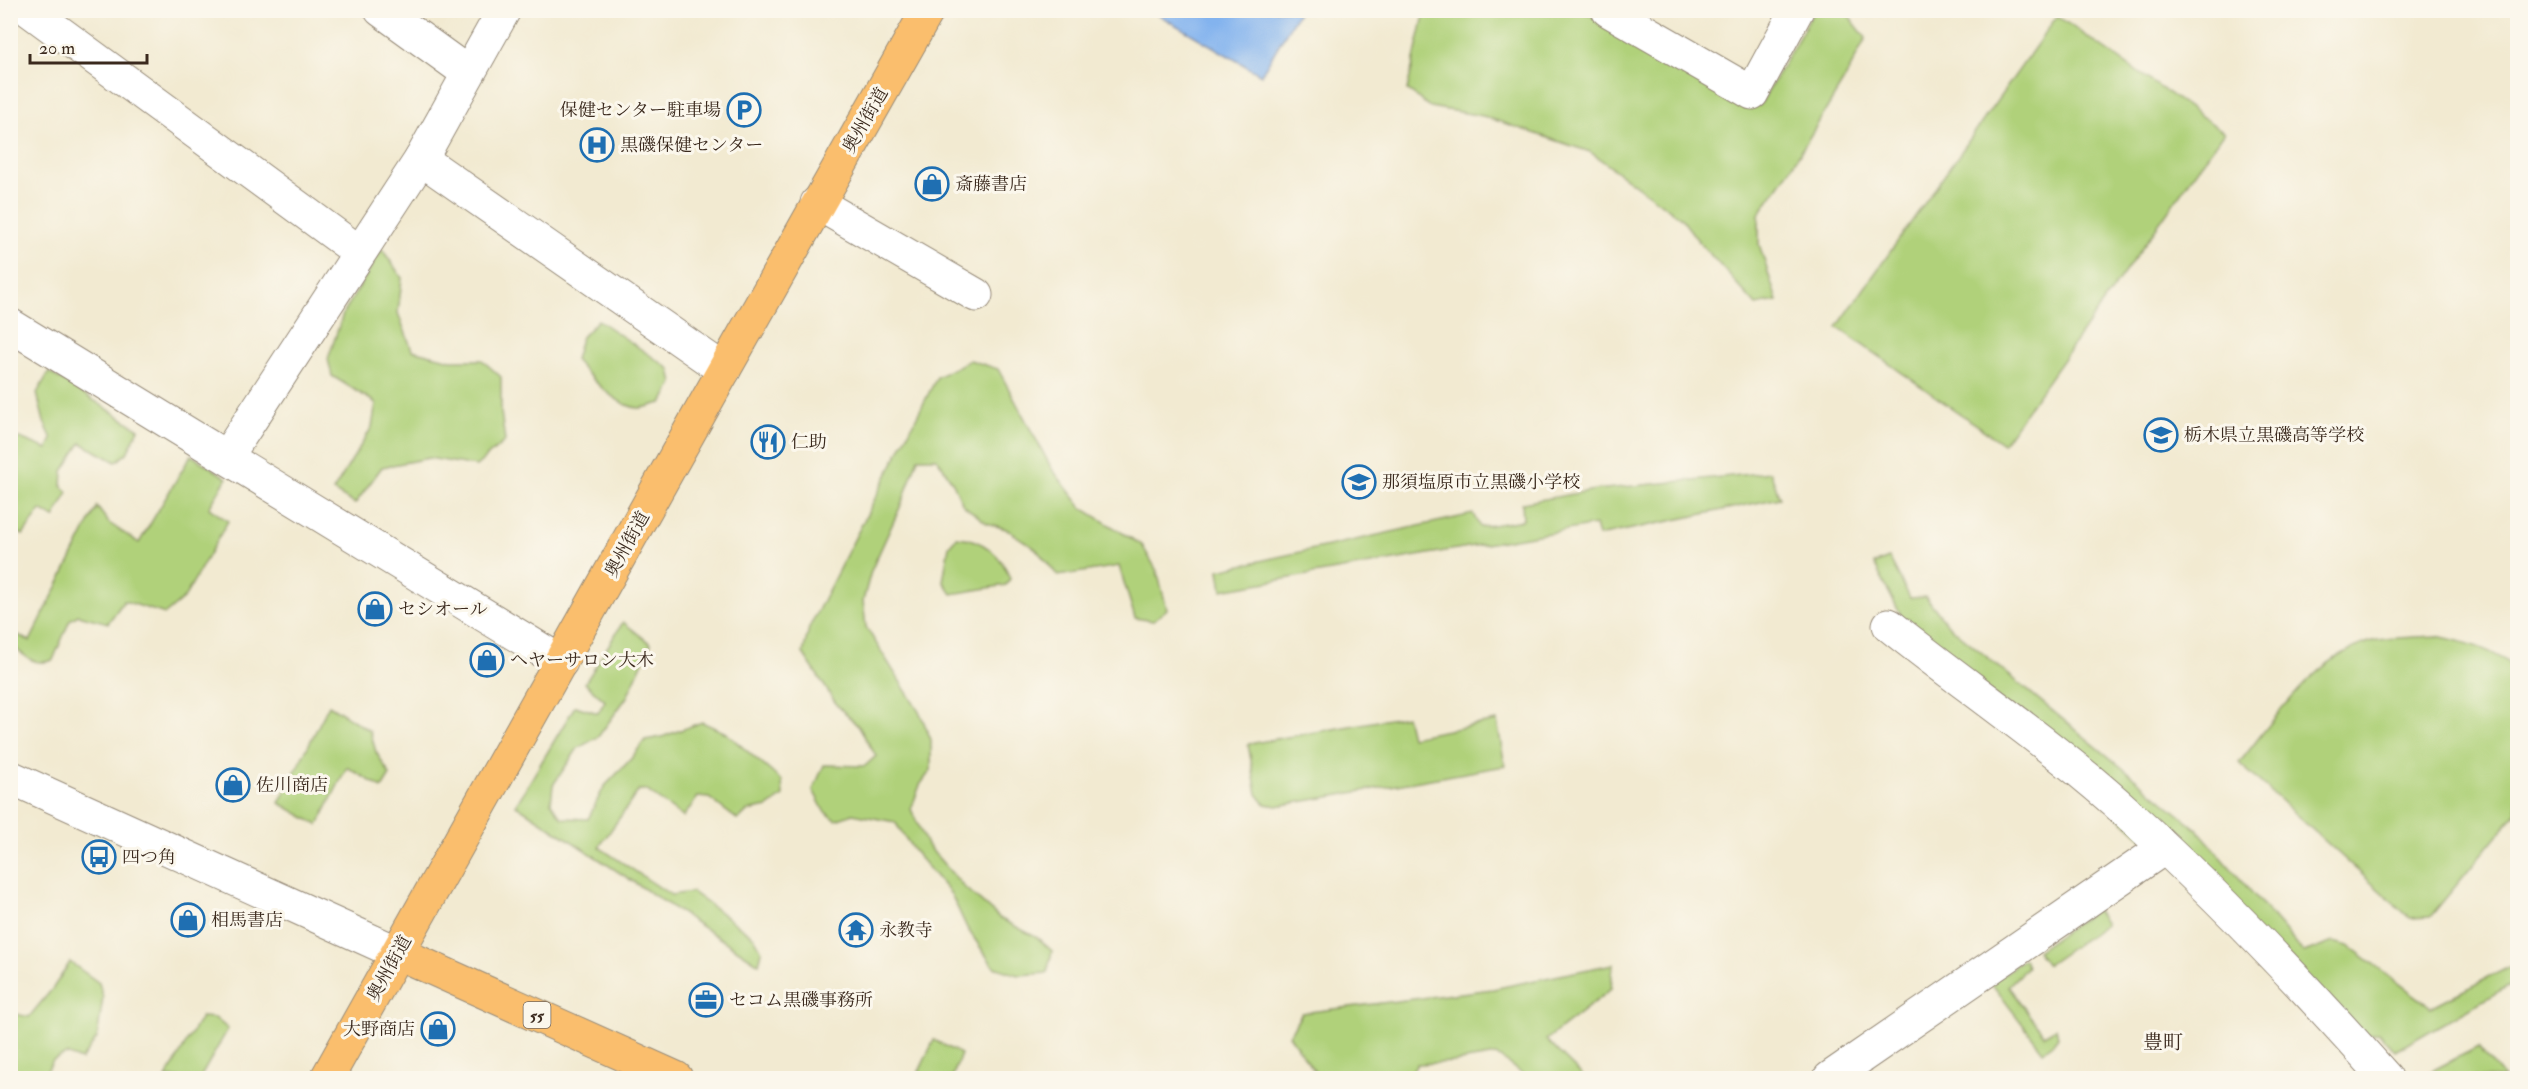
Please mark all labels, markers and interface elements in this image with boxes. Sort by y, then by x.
scale bar [30,27,147,65]
text: 20 m [39,37,75,60]
street label: 奥州街道 [837,83,893,157]
parking icon: 保健センター駐車場 [726,92,762,128]
place label: 保健センター駐車場 [560,99,721,122]
hospital icon: 黒磯保健センター [579,127,615,163]
place label: 黒磯保健センター [620,134,763,157]
shop icon: 斎藤書店 [914,166,950,202]
place label: 斎藤書店 [955,173,1027,196]
school or university icon: 栃木県立黒磯高等学校 [2143,417,2179,453]
restaurant icon: 仁助 [750,424,786,460]
place label: 栃木県立黒磯高等学校 [2184,424,2364,447]
place label: 仁助 [791,431,827,454]
school or university icon: 那須塩原市立黒磯小学校 [1341,464,1377,500]
place label: 那須塩原市立黒磯小学校 [1382,471,1580,494]
street label: 奥州街道 [600,507,655,581]
shop icon: セシオール [357,591,393,627]
place label: セシオール [398,598,488,621]
shop icon: ヘヤーサロン大木 [469,642,505,678]
place label: ヘヤーサロン大木 [510,649,654,672]
shop icon: 佐川商店 [215,767,251,803]
place label: 佐川商店 [256,774,328,797]
bus stop icon: 四つ角 [81,839,117,875]
place label: 四つ角 [122,846,176,869]
shop icon: 相馬書店 [170,902,206,938]
place label: 相馬書店 [211,909,283,932]
temple icon: 永教寺 [838,912,874,948]
place label: 永教寺 [879,919,933,942]
street label: 奥州街道 [362,931,417,1005]
office icon: セコム黒磯事務所 [688,982,724,1018]
place label: セコム黒磯事務所 [729,989,873,1012]
road number: 55 [524,1002,550,1028]
shop icon: 大野商店 [420,1011,456,1047]
place label: 大野商店 [343,1018,415,1041]
district label: 豊町 [2143,1030,2183,1055]

